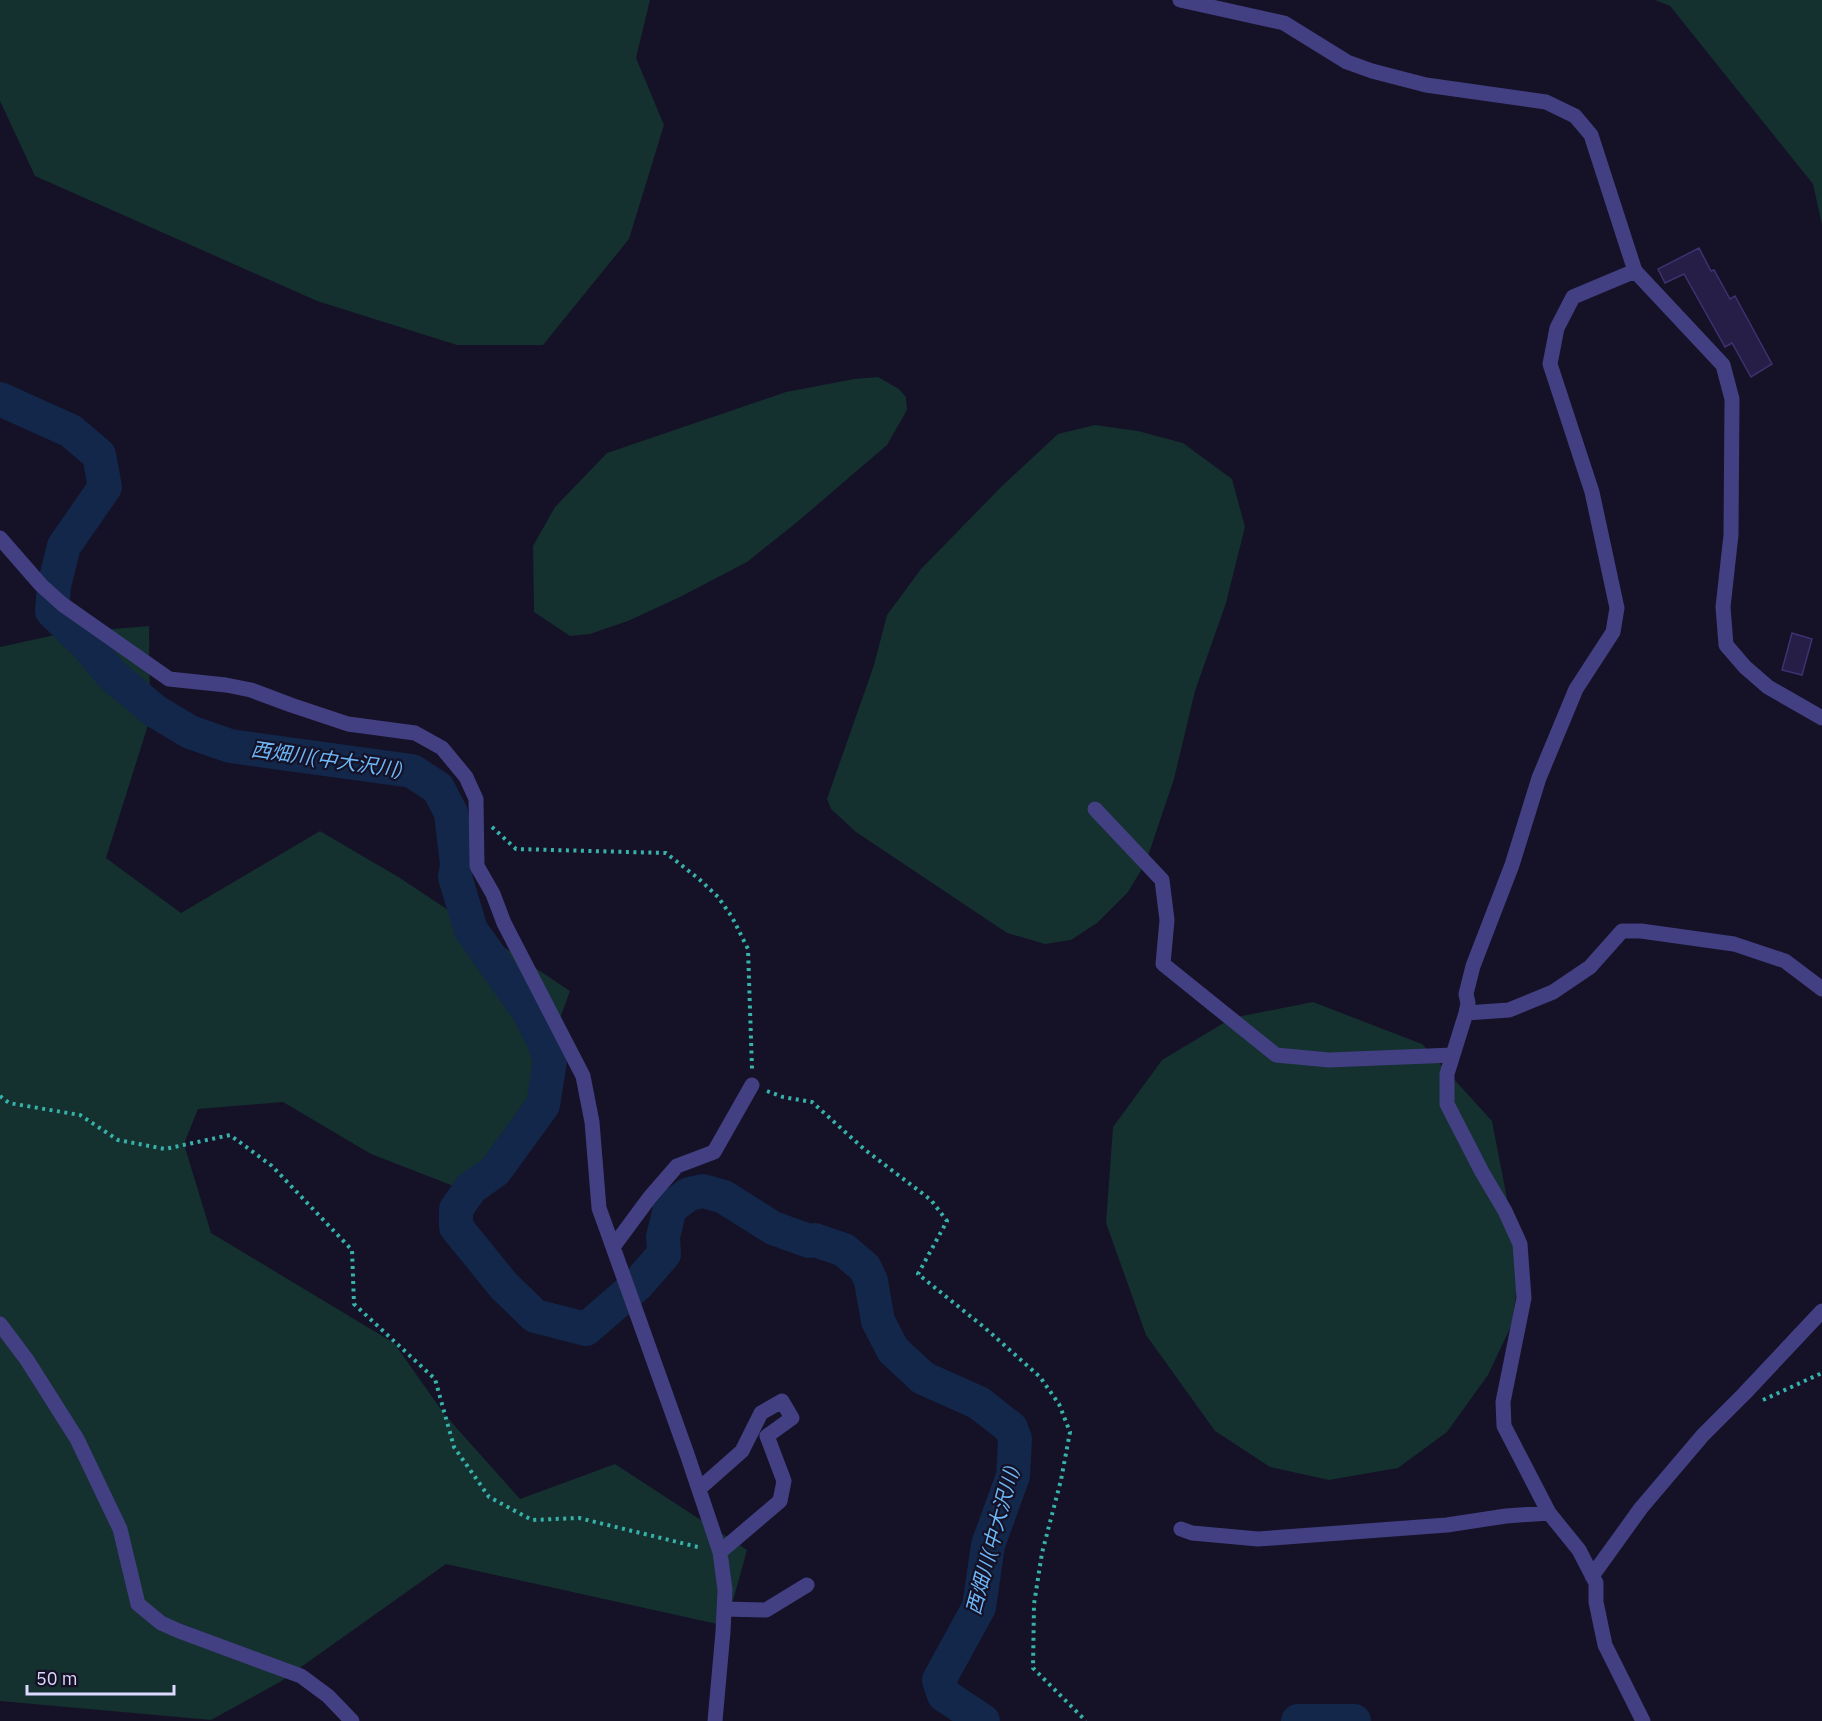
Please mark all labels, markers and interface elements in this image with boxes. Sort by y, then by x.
water label: 西畑川(中大沢川) [249,735,405,783]
water label: 西畑川(中大沢川) [959,1463,1025,1617]
scale bar [27,1658,174,1696]
text: 50 m [36,1667,78,1690]

